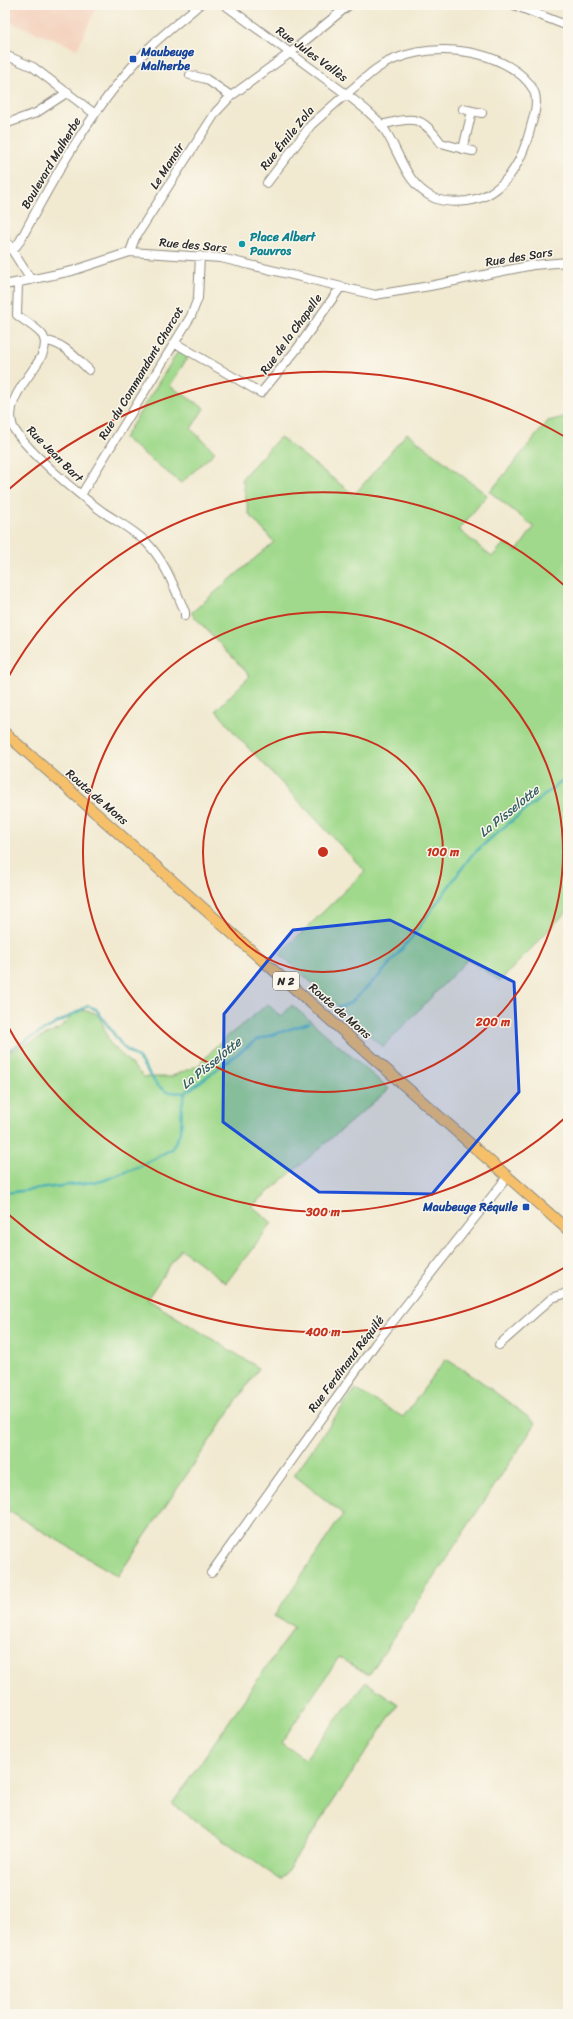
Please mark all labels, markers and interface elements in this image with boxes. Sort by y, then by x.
street label: Rue Jules Vallès [271,20,353,88]
place label: Maubeuge Malherbe [140,41,195,77]
marker: Maubeuge Malherbe [128,54,138,64]
street label: Rue Émile Zola [254,101,320,175]
street label: Boulevard Malherbe [15,113,87,213]
street label: Le Manoir [144,137,191,194]
place label: Place Albert Pauvros [250,226,317,262]
street label: Rue des Sars [158,231,228,259]
marker: Place Albert Pauvros [237,239,247,249]
street label: Rue des Sars [484,241,555,273]
street label: Rue de la Chapelle [254,289,328,379]
street label: Rue du Commandant Charcot [92,302,190,444]
street label: Rue Jean Bart [21,420,90,489]
street label: Route de Mons [61,763,134,831]
water label: La Pisselotte [473,778,546,843]
text: 100 m [427,841,460,863]
centre of rings [316,845,330,859]
road number: N 2 [273,972,299,990]
street label: Route de Mons [304,977,377,1045]
text: 200 m [475,1011,511,1033]
water label: La Pisselotte [175,1030,248,1095]
place label: Maubeuge Réquile [422,1196,519,1218]
text: 300 m [305,1201,341,1223]
marker: Maubeuge Réquile [521,1202,531,1212]
street label: Rue Ferdinand Réquilé [302,1311,390,1417]
text: 400 m [304,1321,341,1343]

